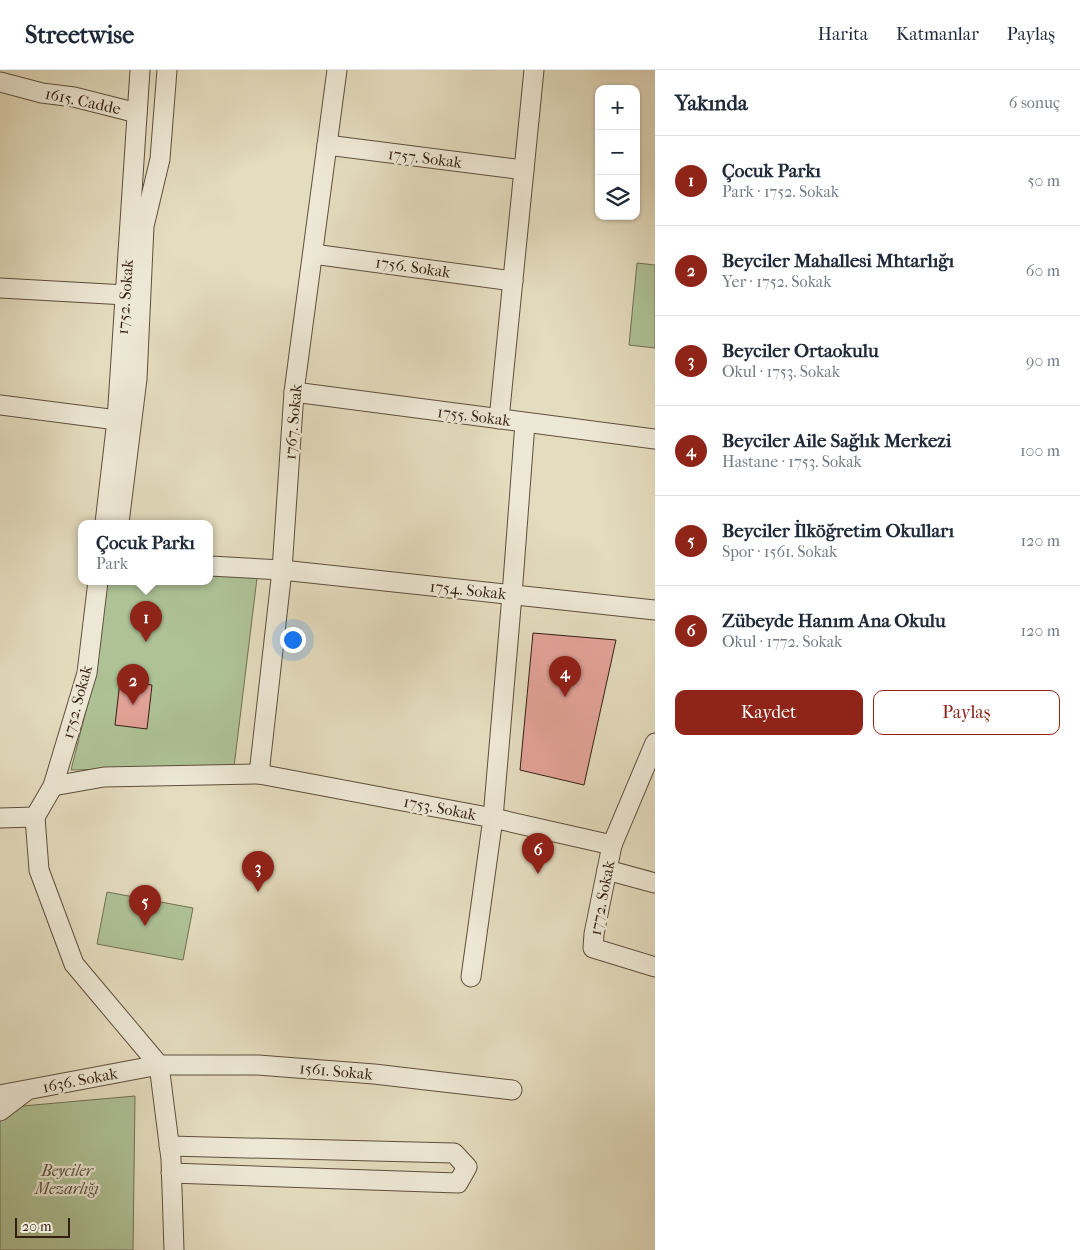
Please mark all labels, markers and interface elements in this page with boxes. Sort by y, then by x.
text: Streetwise [25,21,134,49]
text: Harita [818,24,868,45]
text: Katmanlar [896,24,979,45]
text: Paylaş [1007,24,1055,45]
street label: 1615. Cadde [43,84,123,118]
map controls [595,85,640,220]
button: + [595,85,640,130]
text: Yakında [675,91,748,115]
text: 6 sonuç [1009,93,1060,112]
button: − [595,130,640,175]
street label: 1757. Sokak [387,144,464,172]
text: Çocuk Parkı [722,160,821,182]
text: 1 [688,171,694,190]
text: 50 m [1028,171,1060,190]
button: layers [595,175,640,220]
text: Park · 1752. Sokak [722,182,839,201]
text: Beyciler Mahallesi Mhtarlığı [722,250,954,272]
street label: 1756. Sokak [374,252,453,282]
street label: 1752. Sokak [113,258,137,335]
text: 2 [687,261,695,280]
text: 60 m [1026,261,1060,280]
text: Yer · 1752. Sokak [722,272,831,291]
text: Beyciler Ortaokulu [722,340,879,362]
text: 3 [688,351,694,370]
text: 90 m [1026,351,1060,370]
text: Okul · 1753. Sokak [722,362,840,381]
street label: 1767. Sokak [280,383,306,461]
street label: 1755. Sokak [436,402,513,430]
text: Beyciler Aile Sağlık Merkezi [722,430,951,452]
text: 4 [686,441,696,460]
text: 100 m [1020,441,1060,460]
text: Hastane · 1753. Sokak [722,452,862,471]
popup [78,520,213,585]
text: Beyciler İlköğretim Okulları [722,520,954,542]
text: 5 [688,531,694,550]
text: 120 m [1021,531,1060,550]
text: Çocuk Parkı [96,532,195,554]
text: Spor · 1561. Sokak [722,542,837,561]
text: Park [96,554,128,573]
street label: 1754. Sokak [429,577,508,604]
pin: 1 [130,601,162,642]
text: Zübeyde Hanım Ana Okulu [722,610,946,632]
text: 6 [687,621,695,640]
text: 120 m [1021,621,1060,640]
your location [280,627,306,653]
text: Okul · 1772. Sokak [722,632,842,651]
pin: 4 [549,656,581,697]
street label: 1752. Sokak [58,662,96,741]
pin: 2 [117,664,149,705]
button: Kaydet [675,690,863,735]
button: Paylaş [873,690,1060,735]
street label: 1753. Sokak [402,792,479,824]
pin: 6 [522,833,554,874]
pin: 3 [242,851,274,892]
street label: 1772. Sokak [585,858,619,937]
pin: 5 [129,885,161,926]
street label: 1561. Sokak [299,1058,374,1084]
street label: 1636. Sokak [41,1063,120,1097]
park label: Beyciler Mezarlığı [34,1161,99,1198]
scale bar [15,1215,70,1238]
text: 20 m [22,1218,52,1235]

